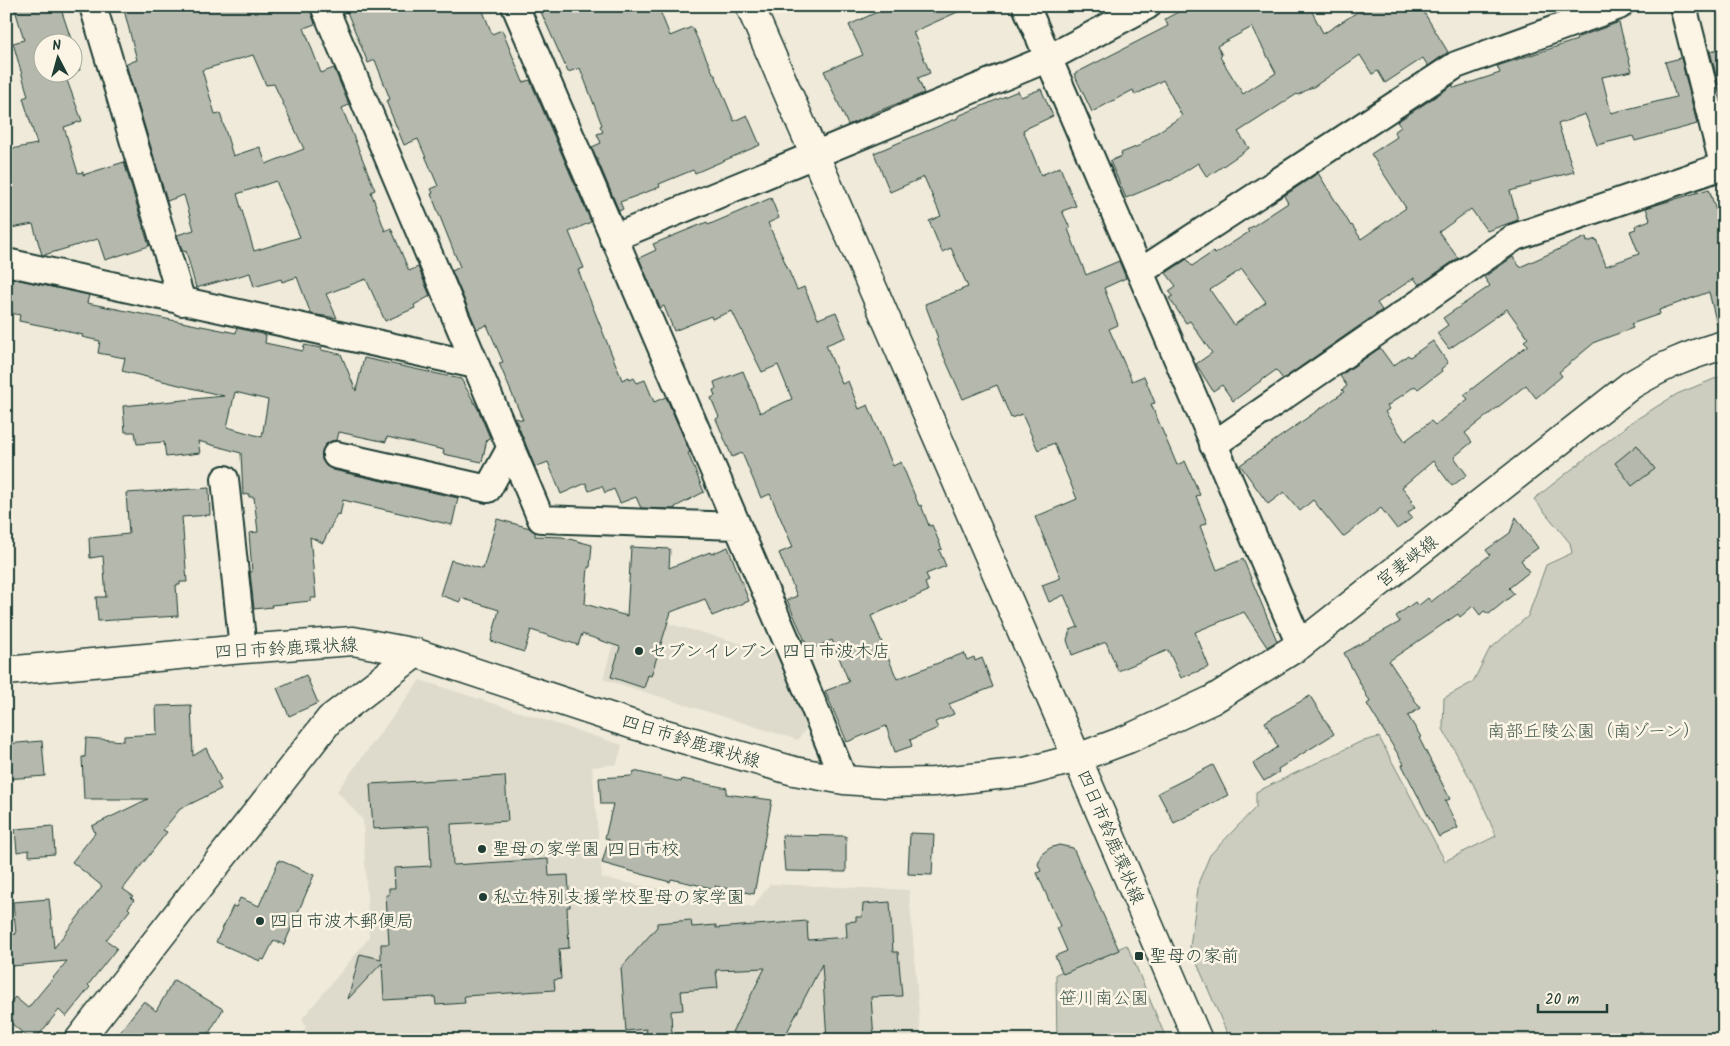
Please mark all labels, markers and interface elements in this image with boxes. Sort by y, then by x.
north arrow [32,32,82,82]
text: N [51,35,62,57]
street label: 宮妻峡線 [1371,529,1445,596]
street label: 四日市鈴鹿環状線 [213,631,359,668]
place label: セブンイレブン 四日市波木店 [649,638,890,667]
marker: セブンイレブン 四日市波木店 [633,645,645,657]
street label: 四日市鈴鹿環状線 [617,708,764,777]
park label: 南部丘陵公園（南ゾーン） [1487,718,1701,747]
street label: 四日市鈴鹿環状線 [1068,766,1151,910]
place label: 聖母の家学園 四日市校 [492,836,679,865]
marker: 聖母の家学園 四日市校 [476,843,488,855]
place label: 私立特別支援学校聖母の家学園 [493,884,745,913]
marker: 私立特別支援学校聖母の家学園 [477,891,489,903]
place label: 四日市波木郵便局 [270,908,414,937]
marker: 四日市波木郵便局 [254,915,266,927]
place label: 聖母の家前 [1149,943,1239,972]
marker: 聖母の家前 [1133,950,1145,962]
scale bar [1538,981,1606,1013]
park label: 笹川南公園 [1059,985,1149,1014]
text: 20 m [1545,988,1579,1012]

